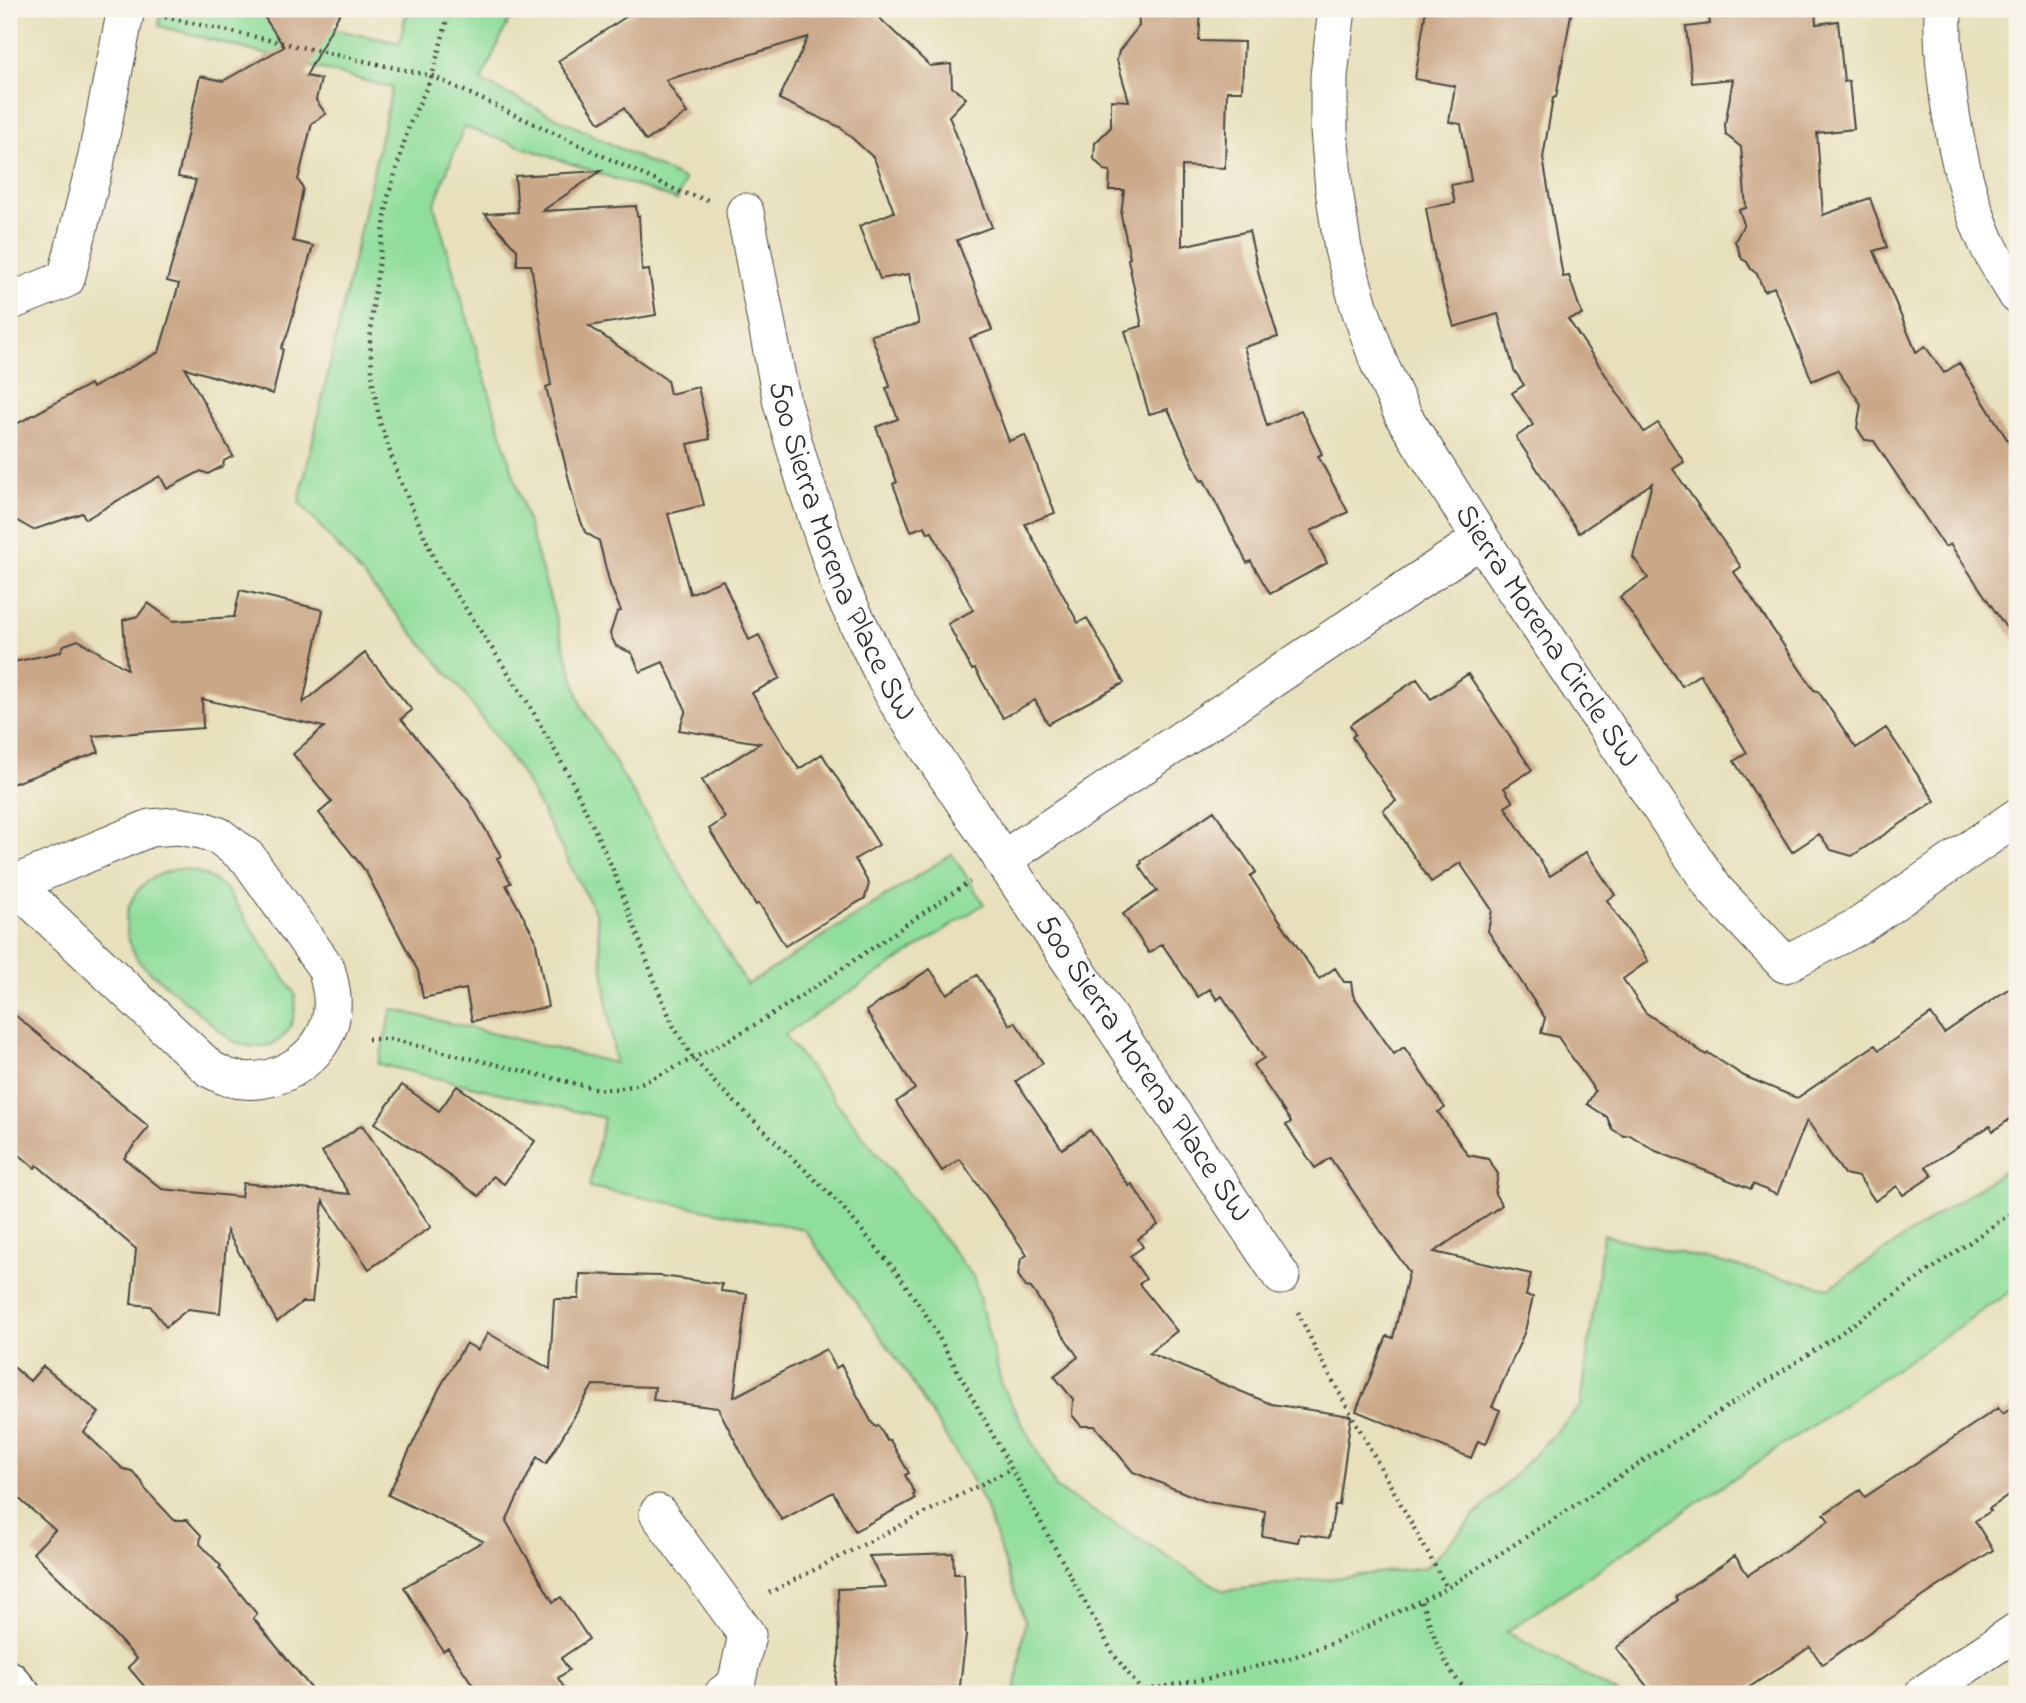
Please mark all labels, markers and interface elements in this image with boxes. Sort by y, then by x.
street label: 500 Sierra Morena Place SW [755,377,928,731]
street label: Sierra Morena Circle SW [1442,495,1651,778]
street label: 500 Sierra Morena Place SW [1022,905,1263,1232]

